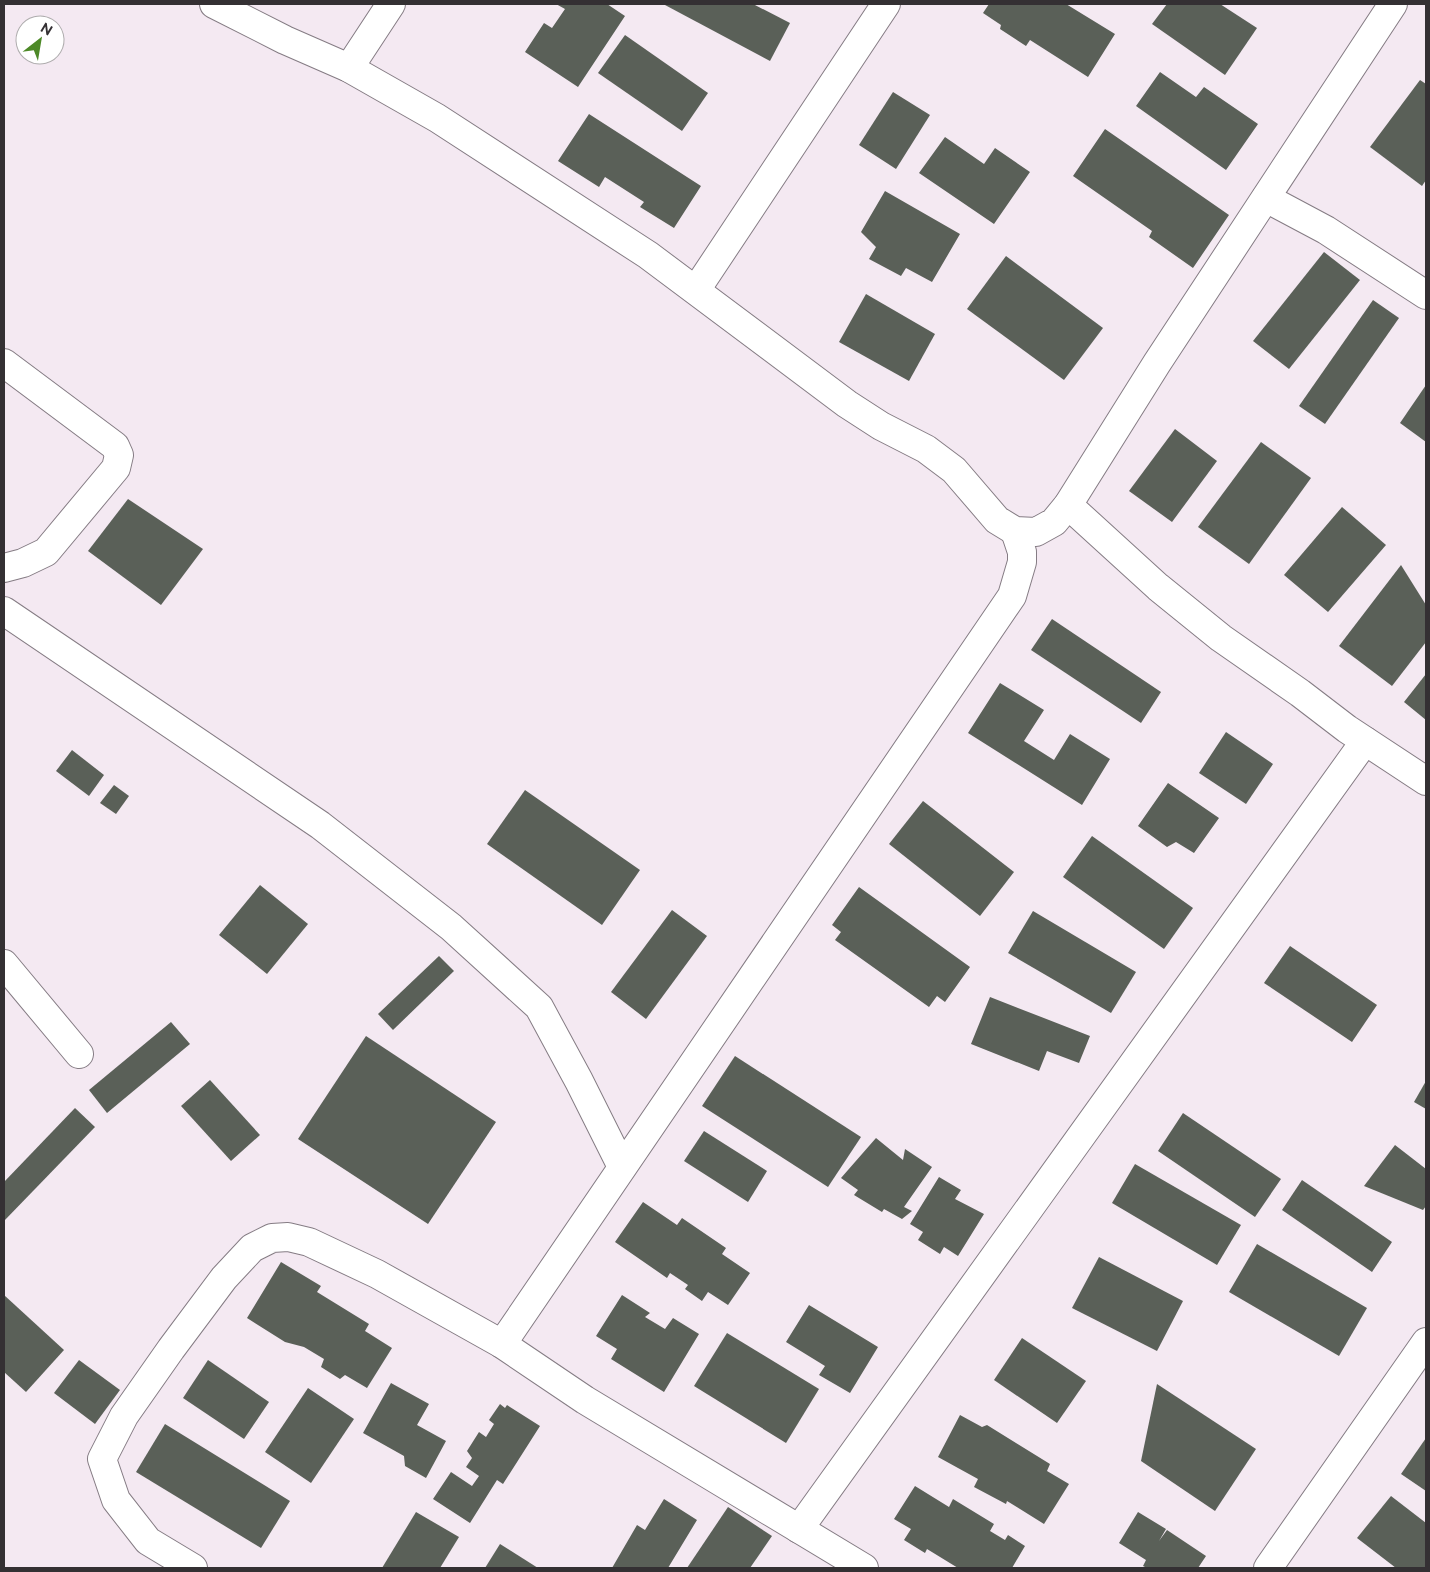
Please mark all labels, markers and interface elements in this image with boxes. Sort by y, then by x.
north arrow [15,15,65,65]
text: N [38,19,55,38]

